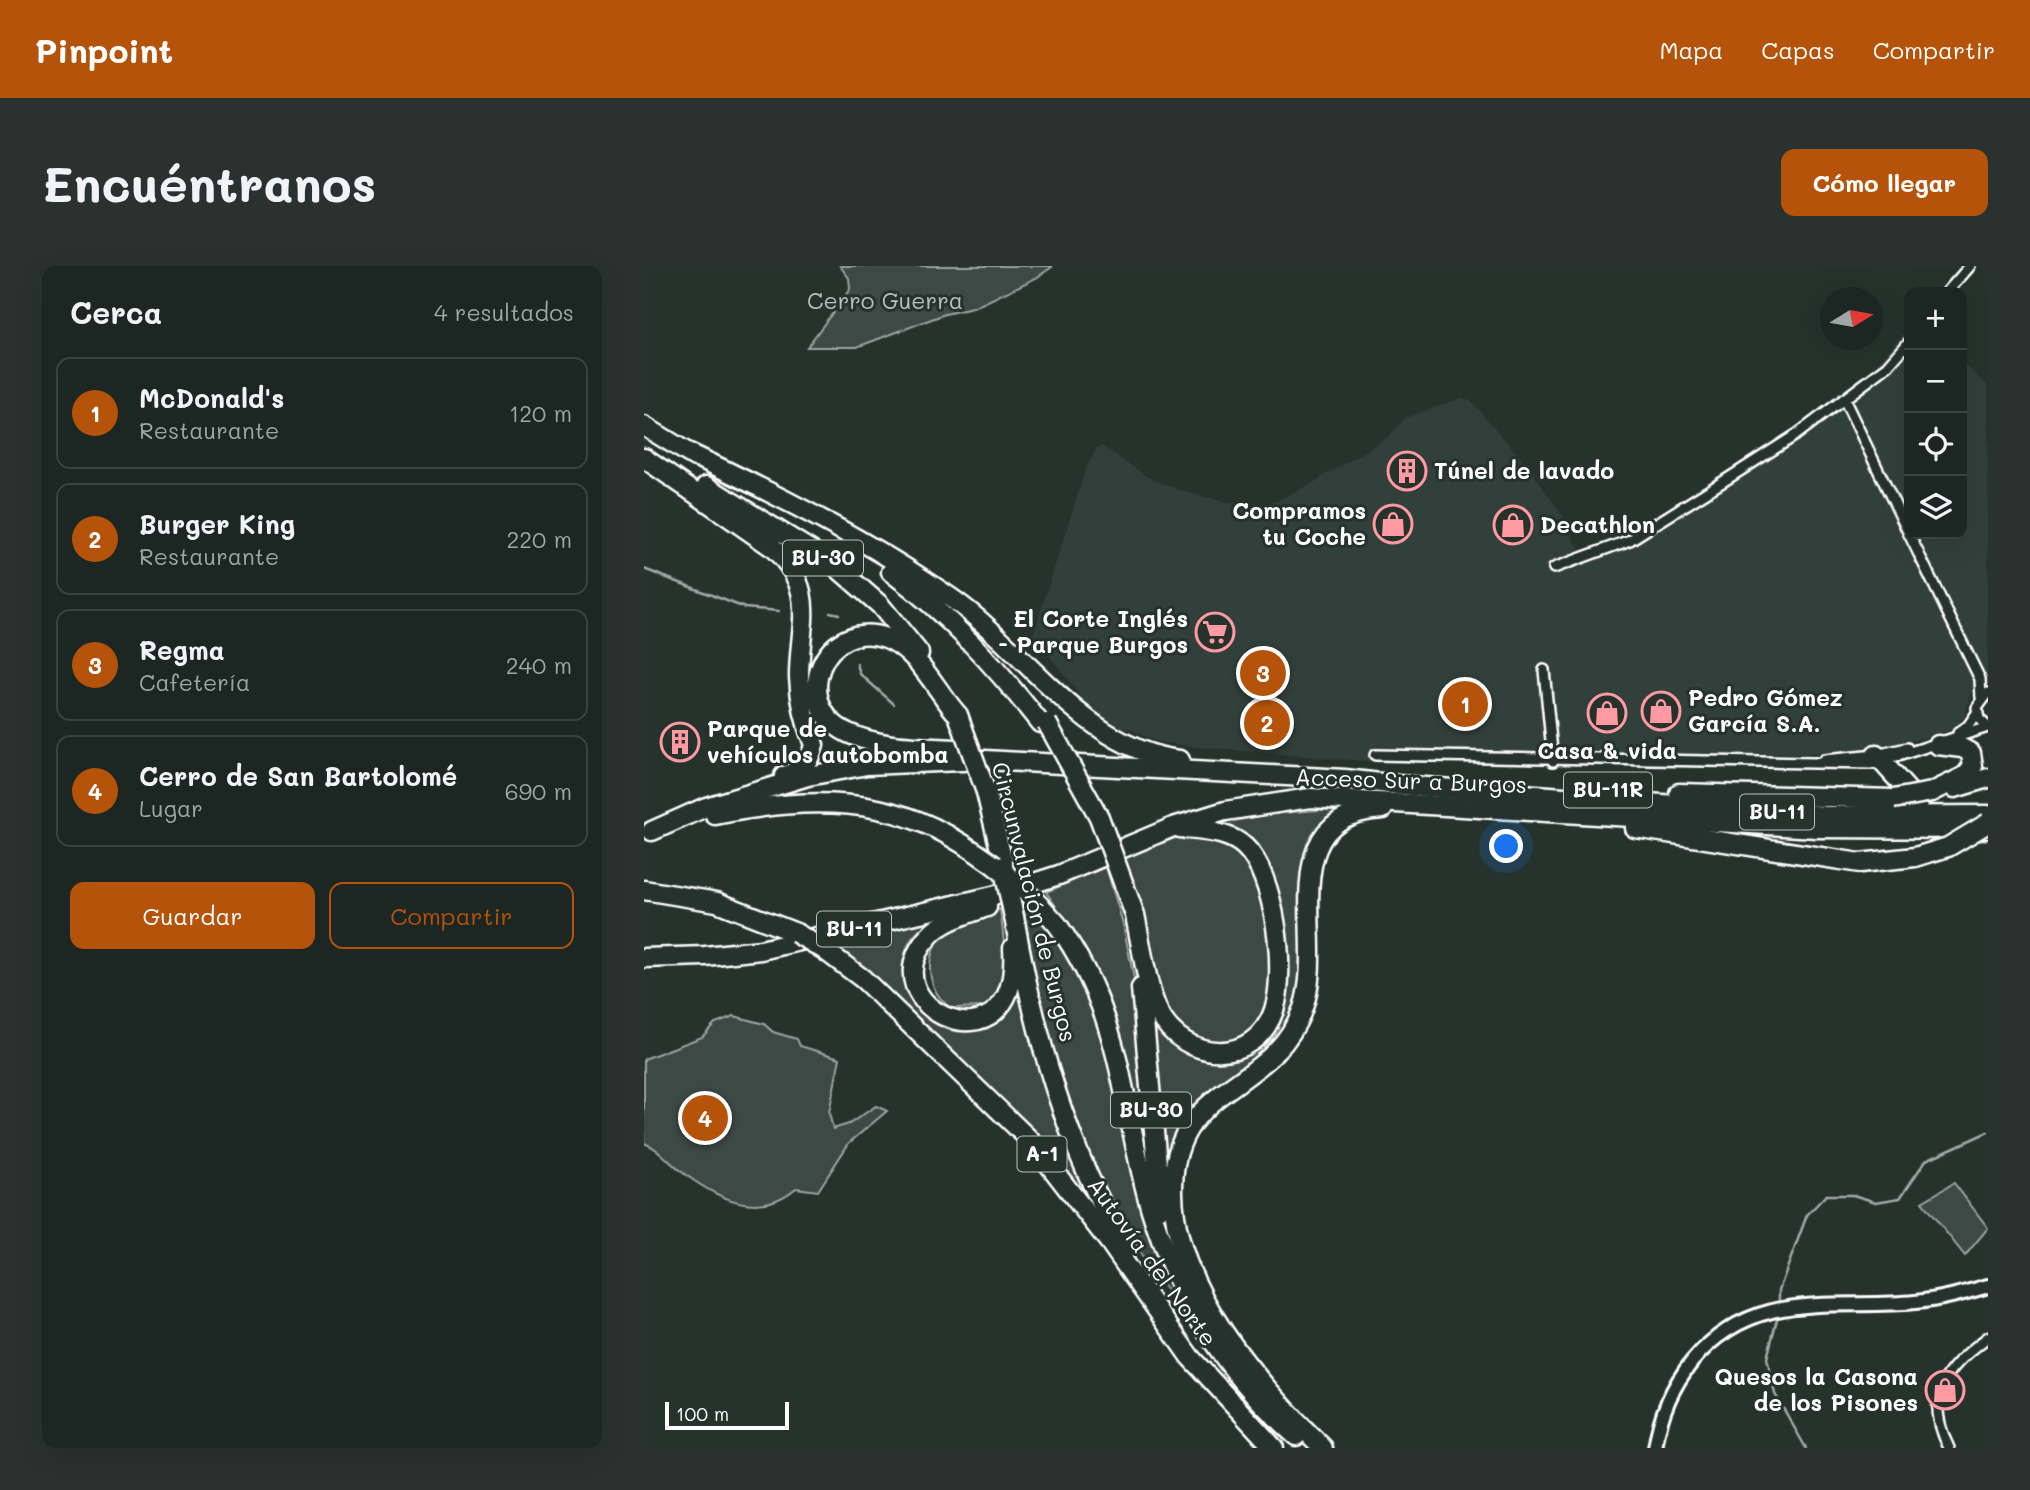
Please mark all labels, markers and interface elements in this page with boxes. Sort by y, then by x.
text: Pinpoint [35,28,173,71]
text: Mapa [1659,34,1723,65]
text: Capas [1761,34,1835,65]
text: Compartir [1873,34,1995,65]
button: Cómo llegar [1781,149,1988,216]
text: Encuéntranos [42,151,376,214]
park label: Cerro Guerra [807,285,963,315]
north arrow [1820,287,1883,350]
map controls [1904,287,1967,539]
button: + [1904,287,1967,350]
text: Cerca [70,292,162,332]
text: 4 resultados [434,297,574,327]
button: − [1904,350,1967,413]
text: McDonald's [139,381,284,415]
text: 1 [90,398,100,428]
text: 120 m [509,398,572,428]
button: locate [1904,413,1967,476]
text: Restaurante [139,415,279,445]
building icon: Túnel de lavado [1386,450,1428,492]
place label: Túnel de lavado [1434,455,1614,485]
button: layers [1904,476,1967,539]
place label: Compramos tu Coche [1232,495,1366,551]
shop icon: Compramos tu Coche [1372,503,1414,545]
shop icon: Decathlon [1492,504,1534,546]
text: Burger King [139,507,295,541]
place label: Decathlon [1540,509,1655,539]
text: 2 [89,524,101,554]
text: 220 m [506,524,572,554]
road number: BU-30 [783,540,863,576]
text: Restaurante [139,541,279,571]
place label: El Corte Inglés - Parque Burgos [998,603,1188,659]
supermarket icon: El Corte Inglés - Parque Burgos [1194,611,1236,653]
text: Regma [139,633,225,667]
pin: 3 [1240,647,1286,699]
text: 3 [88,650,102,680]
text: 240 m [506,650,572,680]
text: Cafetería [139,667,250,697]
pin: 1 [1442,678,1488,730]
place label: Pedro Gómez García S.A. [1688,682,1843,738]
shop icon: Pedro Gómez García S.A. [1640,690,1682,732]
shop icon: Casa & vida [1586,692,1628,734]
pin: 2 [1244,697,1290,749]
place label: Parque de vehículos autobomba [707,713,949,769]
building icon: Parque de vehículos autobomba [659,721,701,763]
place label: Casa & vida [1537,735,1677,765]
text: Cerro de San Bartolomé [139,759,457,793]
street label: Circunvalación de Burgos [986,759,1084,1045]
street label: Acceso Sur a Burgos [1295,761,1528,799]
road number: BU-11R [1564,772,1652,808]
text: 4 [88,776,102,806]
text: 690 m [505,776,572,806]
text: Lugar [139,793,203,823]
road number: BU-11 [1740,794,1814,830]
your location [1489,829,1523,863]
button: Guardar [70,882,315,949]
button: Compartir [329,882,574,949]
road number: BU-11 [817,912,891,946]
pin: 4 [682,1092,728,1144]
road number: BU-30 [1111,1092,1191,1128]
road number: A-1 [1018,1136,1066,1172]
street label: Autovía del Norte [1081,1171,1224,1352]
place label: Quesos la Casona de los Pisones [1715,1361,1918,1417]
shop icon: Quesos la Casona de los Pisones [1924,1369,1966,1411]
scale bar [665,1399,789,1431]
text: 100 m [676,1401,729,1426]

